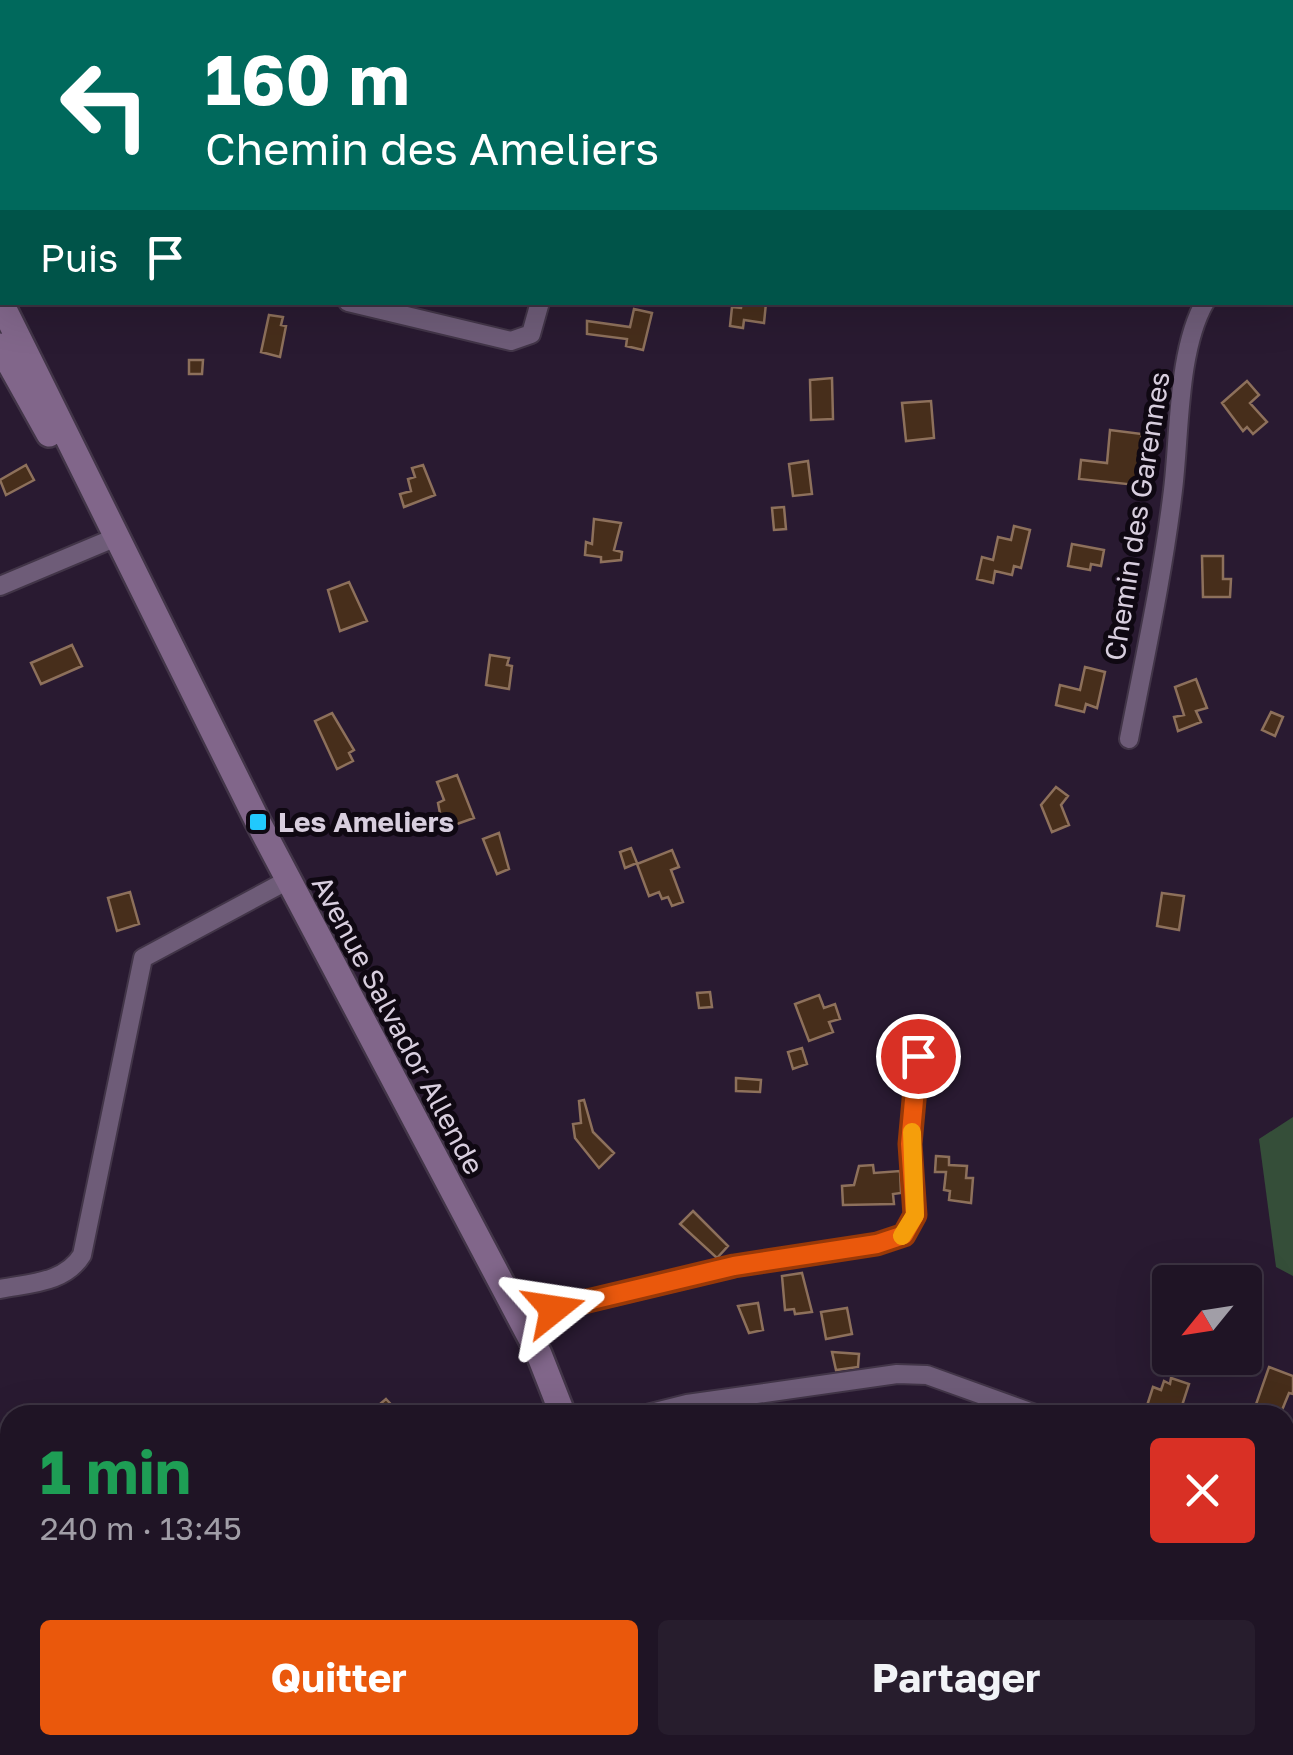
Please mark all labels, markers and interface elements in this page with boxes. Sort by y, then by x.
text: 160 m [205,36,410,120]
icon: left [40,40,170,170]
text: Chemin des Ameliers [205,121,659,175]
icon: arrive [138,230,193,285]
text: Puis [40,235,118,280]
street label: Chemin des Garennes [1097,369,1176,663]
place label: Les Ameliers [278,805,454,838]
marker: Les Ameliers [247,811,269,833]
street label: Avenue Salvador Allende [306,870,491,1180]
pin [876,1014,961,1099]
icon: arrive [891,1029,946,1084]
position arrow [502,1257,606,1361]
north arrow [1152,1265,1262,1375]
map controls [1152,1265,1262,1375]
text: 1 min [40,1435,191,1507]
button: close [1150,1438,1255,1543]
text: 240 m · 13:45 [40,1509,242,1547]
button: Quitter [40,1620,638,1735]
button: Partager [658,1620,1255,1735]

